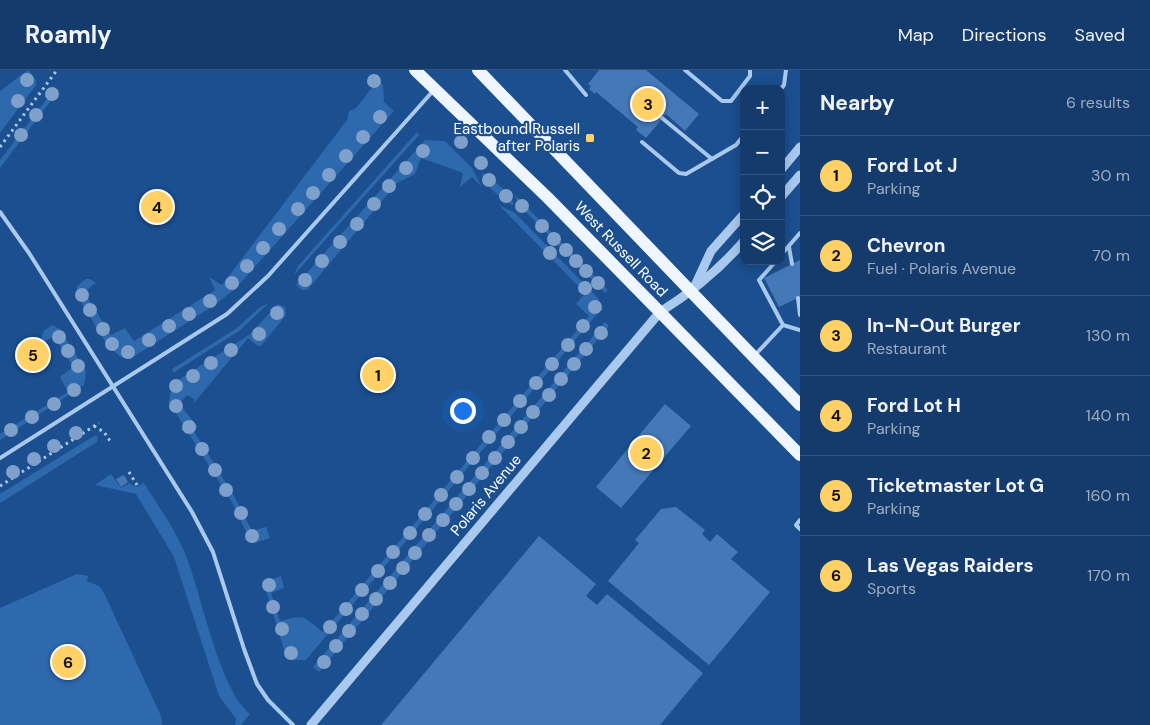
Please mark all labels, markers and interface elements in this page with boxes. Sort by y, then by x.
text: Roamly [25,19,112,50]
text: Map [898,23,934,47]
text: Directions [962,23,1047,47]
text: Saved [1075,23,1125,47]
pin: 3 [632,85,664,123]
map controls [740,85,785,265]
button: + [740,85,785,130]
text: Nearby [820,89,894,117]
text: 6 results [1066,92,1130,113]
place label: Eastbound Russell after Polaris [454,119,580,156]
button: − [740,130,785,175]
marker: Eastbound Russell after Polaris [584,132,596,144]
text: Ford Lot J [867,153,958,178]
text: 1 [833,165,839,186]
text: 30 m [1091,165,1130,186]
button: locate [740,175,785,220]
text: Parking [867,178,921,199]
pin: 4 [141,188,173,226]
street label: West Russell Road [570,197,672,301]
button: layers [740,220,785,265]
text: Chevron [867,233,946,258]
text: 2 [831,245,841,266]
text: 70 m [1092,245,1130,266]
text: Fuel · Polaris Avenue [867,258,1016,279]
text: In-N-Out Burger [867,313,1020,338]
text: 3 [831,325,841,346]
text: 130 m [1086,325,1130,346]
pin: 5 [17,336,49,374]
text: Restaurant [867,338,947,359]
pin: 1 [362,356,394,394]
text: Ford Lot H [867,393,961,418]
your location [450,398,476,424]
text: 4 [831,405,841,426]
text: 140 m [1086,405,1130,426]
text: Parking [867,418,921,439]
pin: 2 [630,434,662,472]
street label: Polaris Avenue [446,450,526,540]
text: Ticketmaster Lot G [867,473,1044,498]
text: 5 [831,485,841,506]
text: 160 m [1086,485,1130,506]
text: Parking [867,498,921,519]
text: Las Vegas Raiders [867,553,1034,578]
text: 6 [831,565,841,586]
text: 170 m [1087,565,1130,586]
text: Sports [867,578,916,599]
pin: 6 [52,643,84,681]

